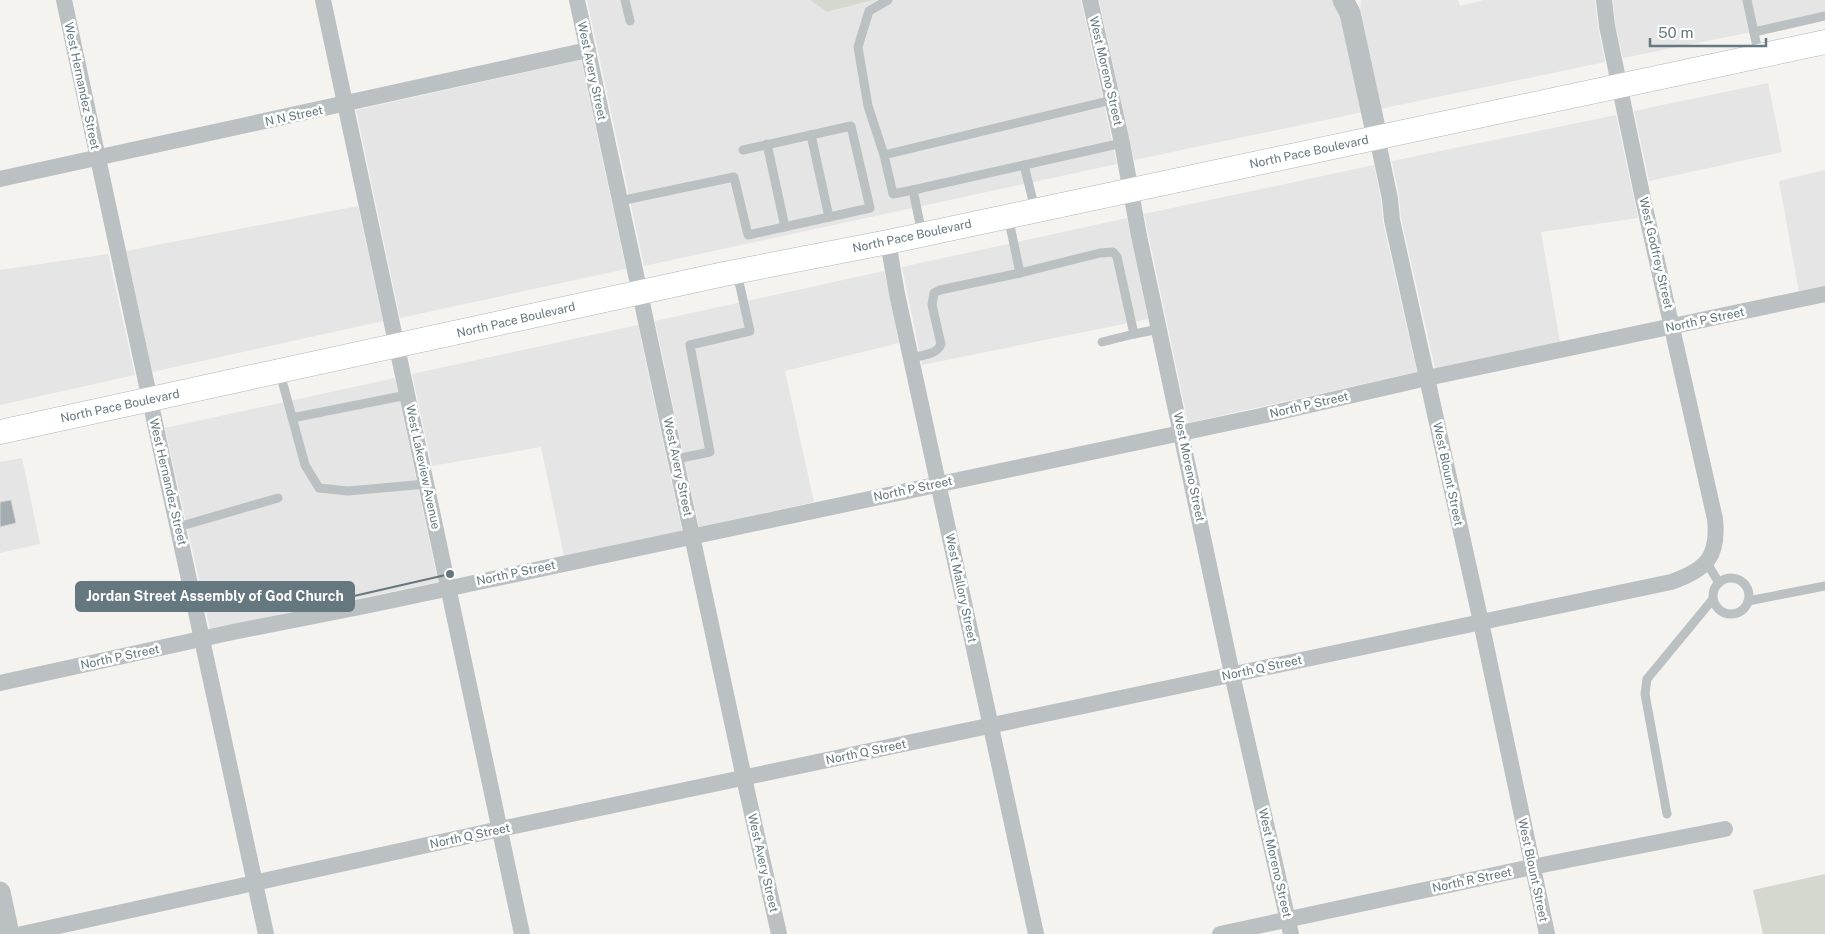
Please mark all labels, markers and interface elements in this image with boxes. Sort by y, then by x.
street label: West Moreno Street [1087,15,1125,127]
scale bar [1650,15,1766,47]
street label: West Avery Street [575,20,609,122]
street label: West Hernandez Street [62,21,102,151]
text: 50 m [1658,24,1693,41]
street label: N N Street [264,103,325,129]
street label: North Pace Boulevard [1248,133,1370,171]
street label: West Godfrey Street [1636,196,1676,311]
street label: North Pace Boulevard [851,217,973,255]
street label: North Pace Boulevard [455,300,577,340]
street label: North P Street [1664,305,1746,335]
street label: North Pace Boulevard [59,387,181,425]
street label: North P Street [1268,389,1350,421]
street label: West Lakeview Avenue [403,403,443,531]
street label: West Moreno Street [1171,411,1208,523]
street label: West Avery Street [661,416,695,518]
street label: West Hernandez Street [147,417,189,547]
street label: West Blount Street [1430,421,1466,527]
street label: North P Street [872,474,954,504]
street label: West Mallory Street [943,532,979,644]
street label: North P Street [475,558,557,588]
callout: Jordan Street Assembly of God Church [76,582,354,611]
text: Jordan Street Assembly of God Church [86,588,344,604]
street label: North P Street [79,642,161,672]
street label: North Q Street [1221,653,1304,683]
street label: North Q Street [825,737,908,767]
street label: West Moreno Street [1256,807,1294,919]
street label: West Avery Street [745,812,781,914]
street label: West Blount Street [1515,817,1551,923]
street label: North Q Street [429,821,512,851]
street label: North R Street [1431,865,1513,895]

